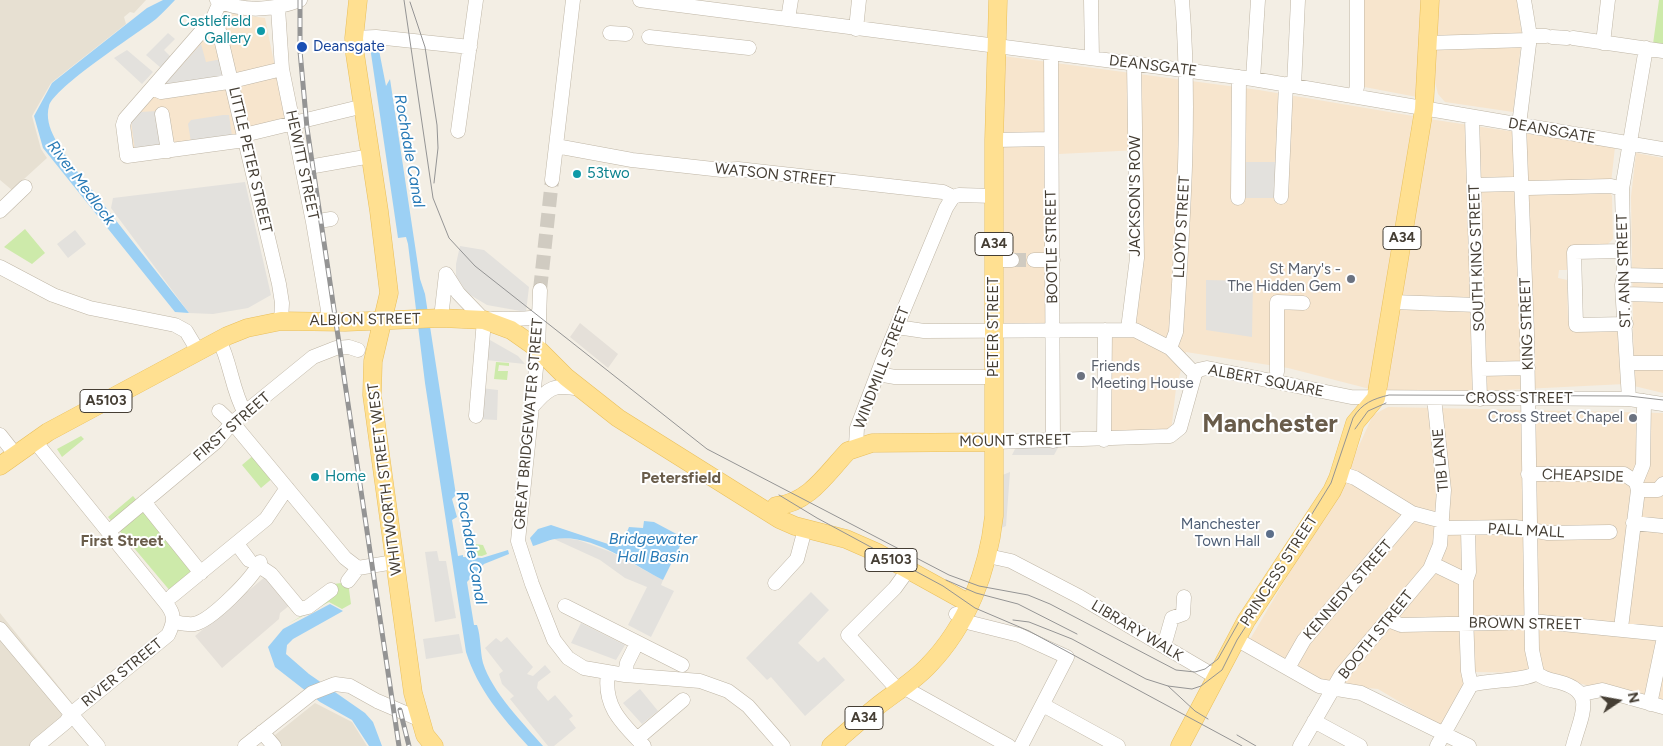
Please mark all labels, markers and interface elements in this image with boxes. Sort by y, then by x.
place label: Castlefield Gallery [179,13,251,48]
marker: Castlefield Gallery [255,25,267,37]
place label: Deansgate [313,38,385,56]
marker: Deansgate [295,40,309,54]
street label: DEANSGATE [1108,52,1198,80]
street label: LITTLE PETER STREET [224,85,276,235]
water label: Rochdale Canal [390,93,428,209]
street label: HEWITT STREET [282,108,322,222]
street label: DEANSGATE [1507,114,1597,148]
street label: JACKSON'S ROW [1127,135,1145,257]
water label: River Medlock [43,137,119,229]
street label: WATSON STREET [714,160,836,190]
place label: 53two [587,165,630,183]
marker: 53two [571,168,583,180]
street label: LLOYD STREET [1170,175,1194,279]
street label: SOUTH KING STREET [1465,184,1489,332]
street label: BOOTLE STREET [1042,190,1062,304]
street label: ST. ANN STREET [1613,214,1635,328]
road number: A34 [1383,227,1421,250]
road number: A34 [975,232,1013,255]
place label: St Mary's - The Hidden Gem [1228,261,1341,296]
marker: St Mary's - The Hidden Gem [1345,273,1357,285]
street label: PETER STREET [985,277,1003,377]
street label: KING STREET [1516,277,1538,371]
street label: WINDMILL STREET [850,304,914,432]
street label: ALBION STREET [309,310,421,330]
street label: GREAT BRIDGEWATER STREET [511,318,547,530]
place label: Friends Meeting House [1091,358,1194,393]
street label: ALBERT SQUARE [1207,361,1325,401]
marker: Friends Meeting House [1075,370,1087,382]
street label: WHITWORTH STREET WEST [364,382,406,576]
street label: FIRST STREET [190,389,274,465]
road number: A5103 [80,390,132,412]
street label: CROSS STREET [1466,390,1572,408]
place label: Cross Street Chapel [1488,409,1623,427]
district label: Manchester [1202,410,1338,440]
marker: Cross Street Chapel [1627,412,1639,424]
street label: TIB LANE [1429,428,1453,492]
street label: MOUNT STREET [959,431,1071,451]
street label: CHEAPSIDE [1542,466,1624,486]
place label: Home [325,468,366,486]
district label: Petersfield [641,468,721,488]
marker: Home [309,471,321,483]
water label: Rochdale Canal [452,490,490,606]
street label: PRINCESS STREET [1236,512,1322,630]
place label: Manchester Town Hall [1181,516,1260,551]
street label: PALL MALL [1487,520,1565,542]
marker: Manchester Town Hall [1264,528,1276,540]
water label: Bridgewater Hall Basin [609,529,697,567]
district label: First Street [80,531,164,551]
street label: KENNEDY STREET [1300,537,1396,643]
road number: A5103 [865,548,917,572]
street label: BOOTH STREET [1335,587,1417,683]
street label: LIBRARY WALK [1088,597,1186,665]
street label: BROWN STREET [1469,614,1581,634]
street label: RIVER STREET [78,635,166,711]
north arrow [1593,676,1643,726]
text: N [1624,691,1643,705]
road number: A34 [845,706,883,730]

